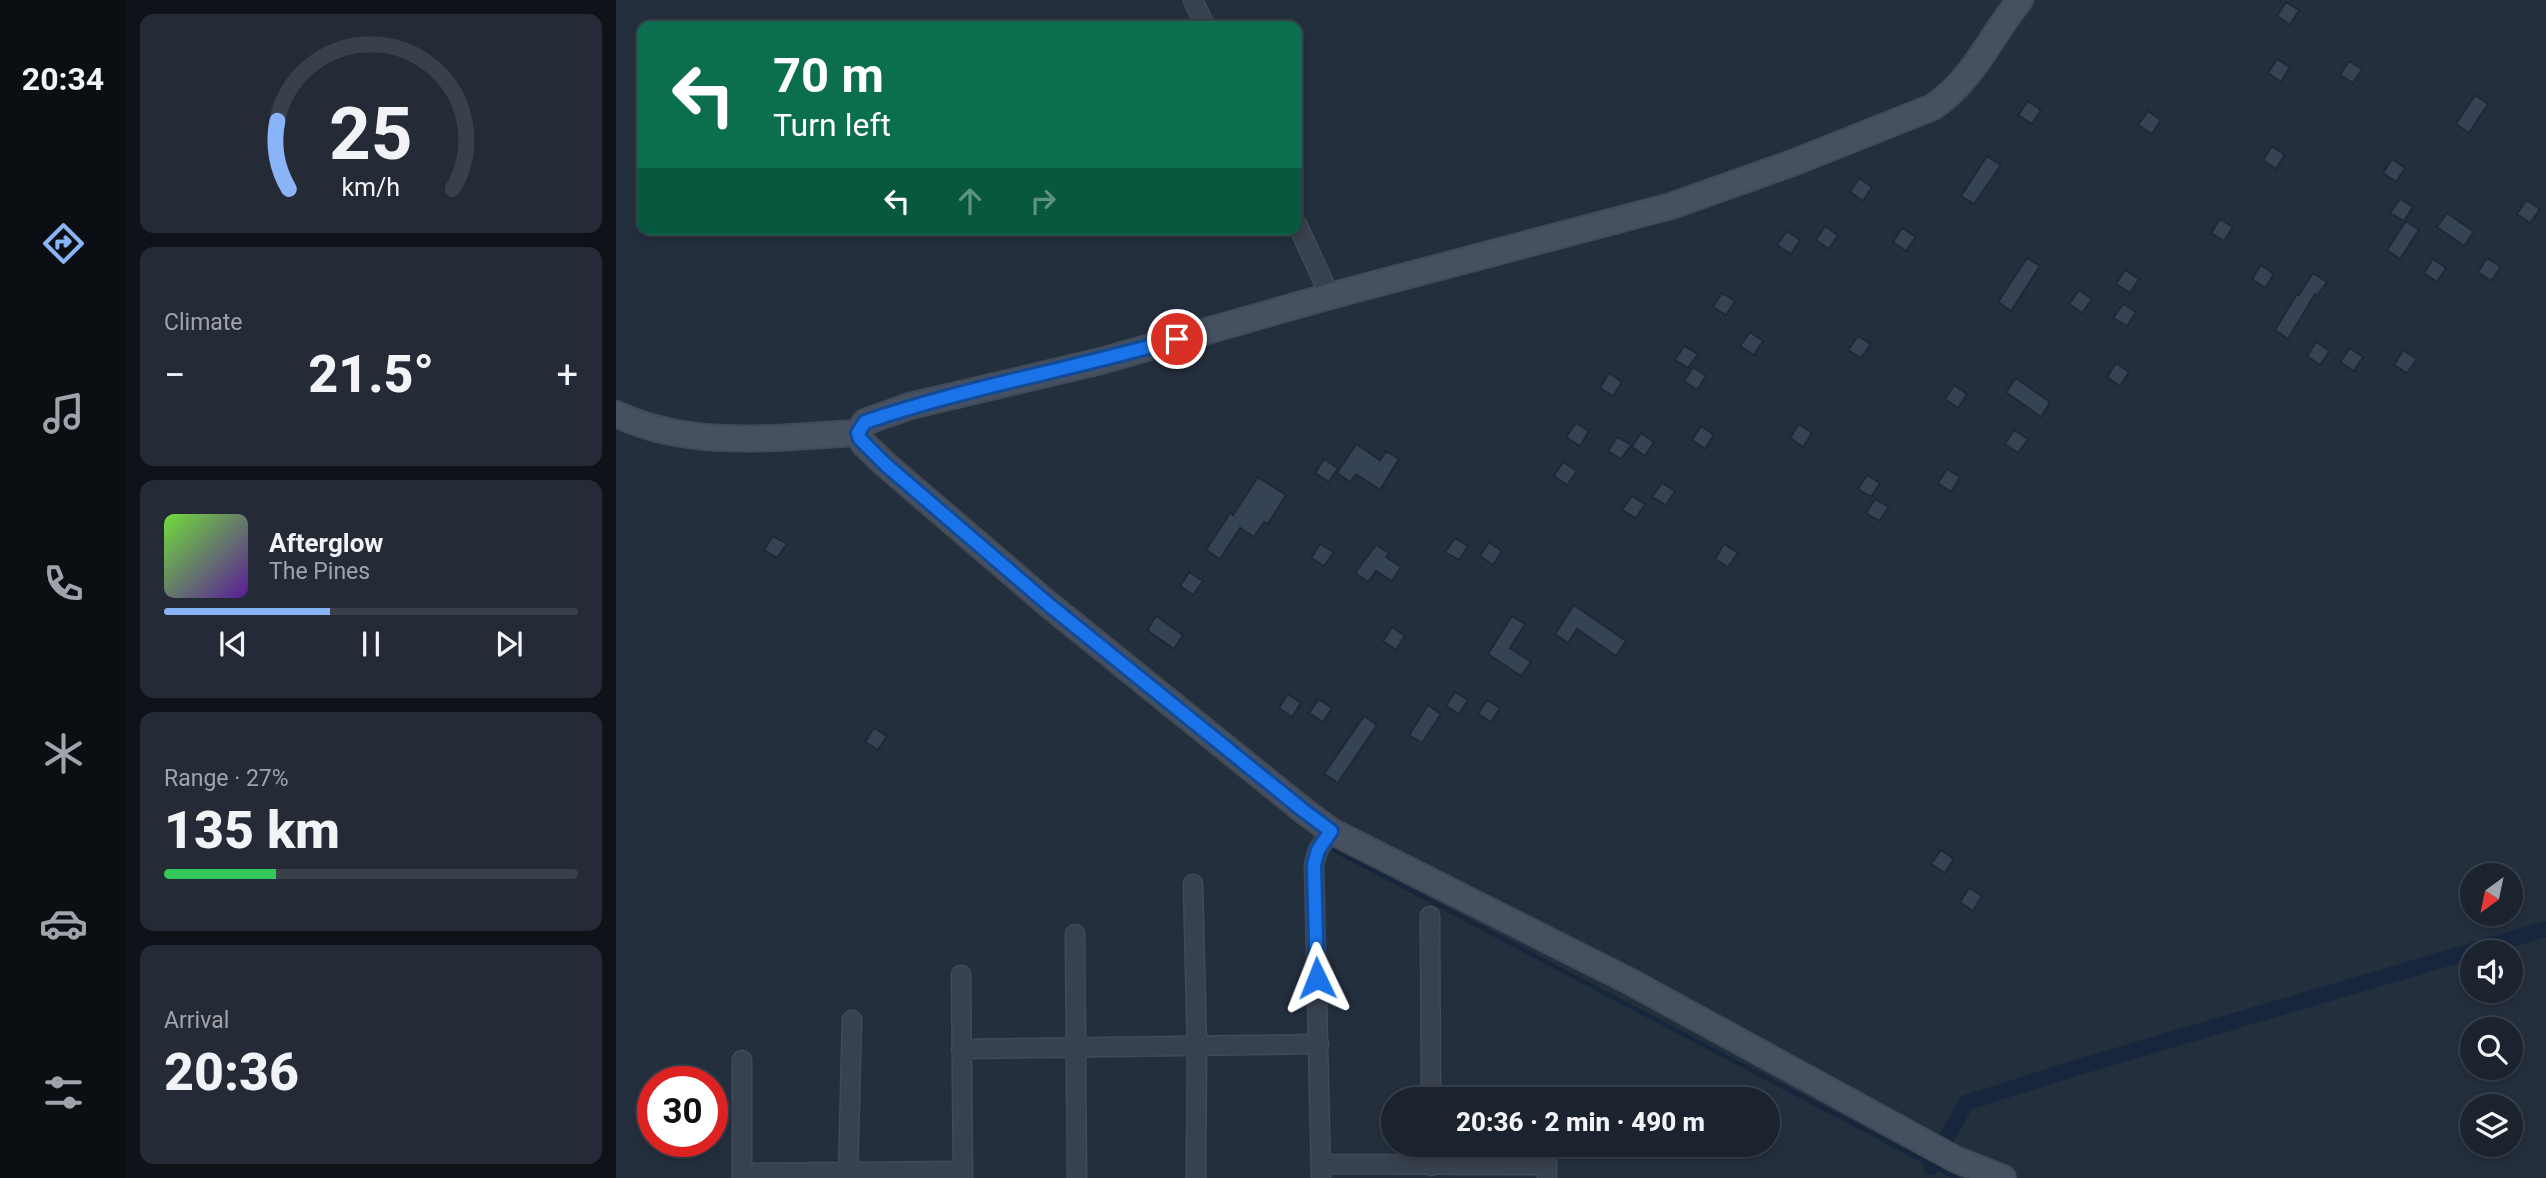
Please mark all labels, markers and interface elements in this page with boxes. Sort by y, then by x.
text: 70 m [773,47,884,104]
icon: left [658,49,749,140]
text: 20:34 [22,60,104,98]
text: 25 [329,92,413,178]
text: Turn left [773,106,891,144]
text: km/h [342,173,400,202]
icon: left [878,182,916,220]
icon: ahead [951,182,989,220]
icon: right [1024,182,1062,220]
icon: directions [39,219,88,268]
text: Climate [164,309,243,336]
pin [1147,309,1207,369]
icon: arrive [1158,320,1196,358]
text: 21.5° [308,344,434,405]
text: − [164,353,186,397]
text: + [556,353,578,397]
icon: music [39,389,88,438]
text: Afterglow [269,528,383,558]
text: The Pines [269,558,370,585]
icon: phone [39,559,88,608]
icon: previous [214,625,252,663]
icon: pause [352,625,390,663]
icon: next [490,625,528,663]
icon: climate [39,729,88,778]
text: Range · 27% [164,765,289,792]
text: 135 km [164,800,340,861]
north arrow [2460,863,2524,926]
map controls [2460,863,2523,1157]
icon: car [39,899,88,948]
button: sound [2460,940,2523,1003]
position arrow [1280,941,1354,1015]
text: Arrival [164,1007,229,1034]
button: search [2460,1017,2523,1080]
text: 20:36 [164,1042,299,1103]
speed limit sign: 30 [637,1066,728,1157]
icon: filters [39,1068,88,1117]
button: layers [2460,1094,2523,1157]
text: 20:36 · 2 min · 490 m [1456,1107,1705,1137]

